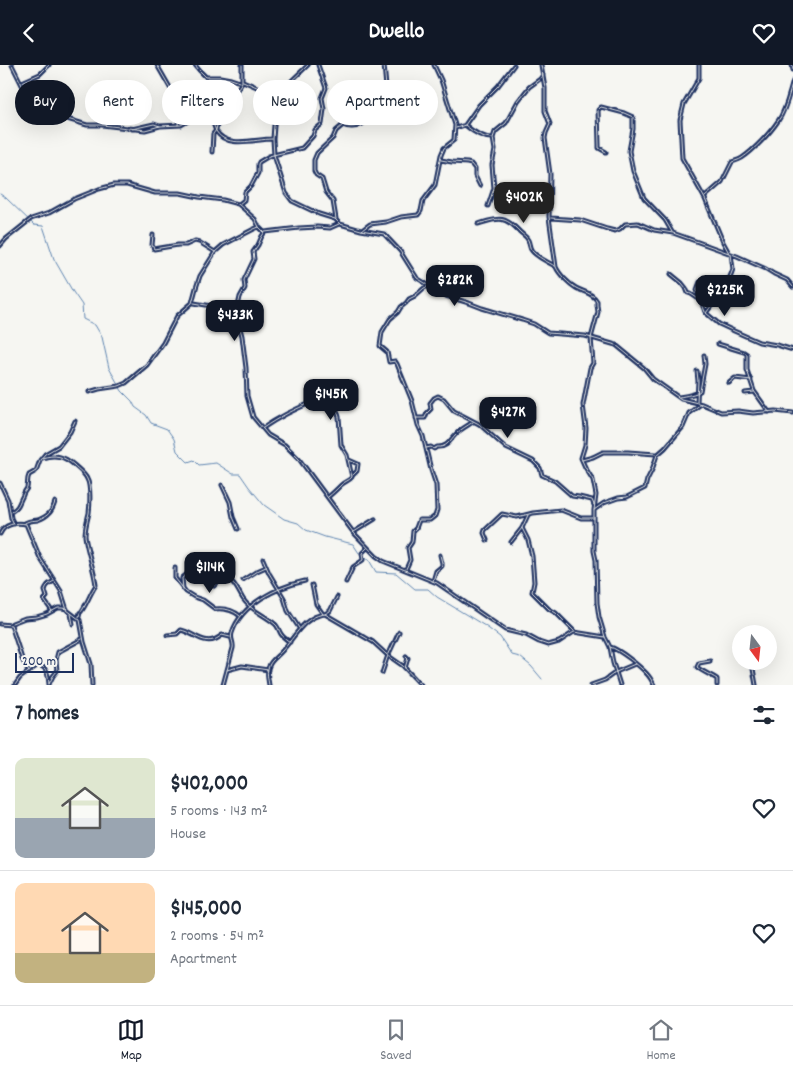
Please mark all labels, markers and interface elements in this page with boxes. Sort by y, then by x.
text: Dwello [369,17,424,48]
icon: back [15,19,43,47]
icon: heart [750,19,778,47]
chip: Buy [15,80,75,125]
chip: Rent [85,80,152,125]
chip: Filters [162,80,243,125]
chip: New [253,80,317,125]
chip: Apartment [327,80,438,125]
pin: $402K [489,181,559,224]
text: $402K [505,186,543,209]
pin: $282K [420,265,490,307]
text: $282K [437,269,473,292]
pin: $225K [690,275,760,317]
text: $225K [707,279,743,302]
pin: $433K [200,299,270,342]
text: $433K [217,304,253,327]
pin: $145K [296,379,366,421]
text: $145K [314,383,348,406]
pin: $427K [473,397,543,439]
text: $427K [490,401,526,424]
pin: $114K [175,551,245,594]
text: $114K [195,556,225,579]
north arrow [732,625,778,670]
map controls [732,625,777,670]
scale bar [15,650,74,673]
text: 200 m [22,652,56,672]
text: 7 homes [15,700,79,730]
icon: filters [750,701,778,729]
text: $402,000 [170,770,248,800]
icon: home [55,778,115,838]
icon: heart [750,794,778,822]
text: 5 rooms · 143 m² [170,800,268,823]
text: House [170,823,206,846]
text: $145,000 [170,895,242,925]
icon: home [55,903,115,963]
icon: heart [750,919,778,947]
text: 2 rooms · 54 m² [170,925,264,948]
text: Apartment [170,948,237,971]
tab: Map [117,1016,145,1066]
tab: Saved [380,1016,412,1066]
tab: Home [646,1016,676,1066]

